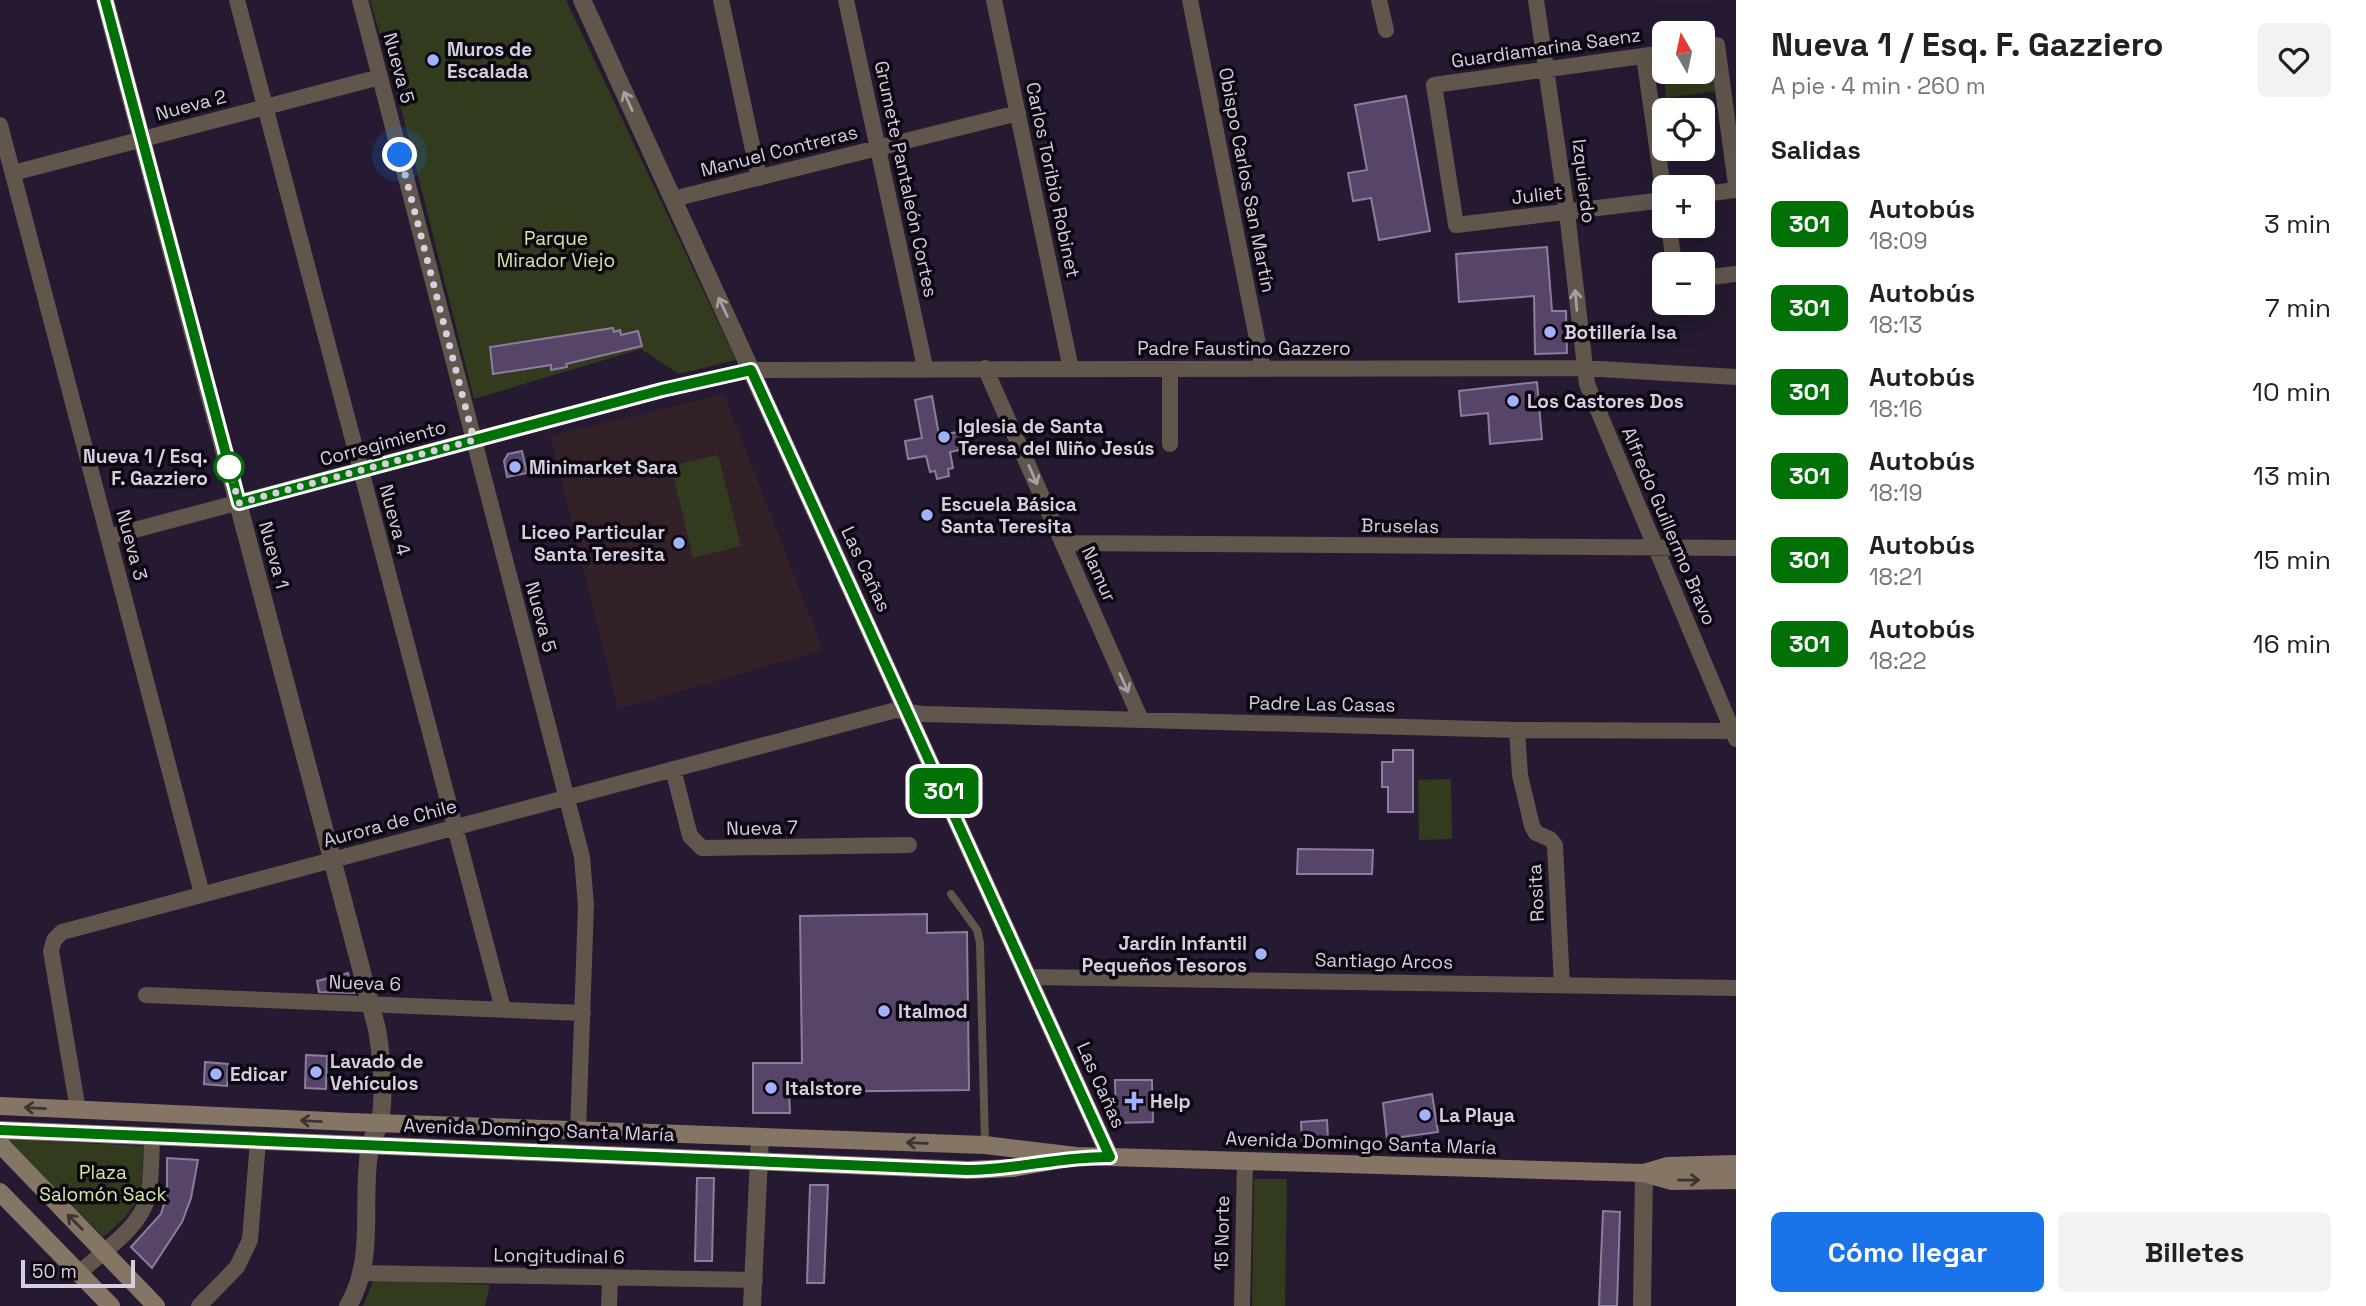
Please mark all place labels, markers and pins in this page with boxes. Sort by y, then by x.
place label: Muros de Escalada [447,37,532,84]
marker: Muros de Escalada [425,52,441,68]
place label: Botillería Isa [1564,320,1677,345]
marker: Botillería Isa [1542,324,1558,340]
place label: Los Castores Dos [1527,389,1684,414]
marker: Los Castores Dos [1505,393,1521,409]
place label: Iglesia de Santa Teresa del Niño Jesús [958,414,1155,461]
marker: Iglesia de Santa Teresa del Niño Jesús [936,429,952,445]
place label: Nueva 1 / Esq. F. Gazziero [83,444,208,491]
marker: Nueva 1 / Esq. F. Gazziero [214,452,244,482]
place label: Minimarket Sara [529,455,677,480]
marker: Minimarket Sara [507,459,523,475]
place label: Escuela Básica Santa Teresita [941,492,1077,539]
marker: Escuela Básica Santa Teresita [919,507,935,523]
place label: Liceo Particular Santa Teresita [521,520,665,567]
marker: Liceo Particular Santa Teresita [671,535,687,551]
place label: Jardín Infantil Pequeños Tesoros [1082,931,1247,978]
marker: Jardín Infantil Pequeños Tesoros [1253,946,1269,962]
place label: Italmod [898,999,968,1024]
marker: Italmod [876,1003,892,1019]
place label: Lavado de Vehículos [330,1049,423,1096]
place label: Edicar [230,1062,287,1087]
marker: Lavado de Vehículos [308,1064,324,1080]
marker: Edicar [208,1066,224,1082]
place label: Italstore [785,1076,863,1101]
marker: Italstore [763,1080,779,1096]
place label: Help [1150,1089,1191,1114]
marker: Help [1124,1091,1144,1111]
place label: La Playa [1439,1103,1515,1128]
marker: La Playa [1417,1107,1433,1123]

